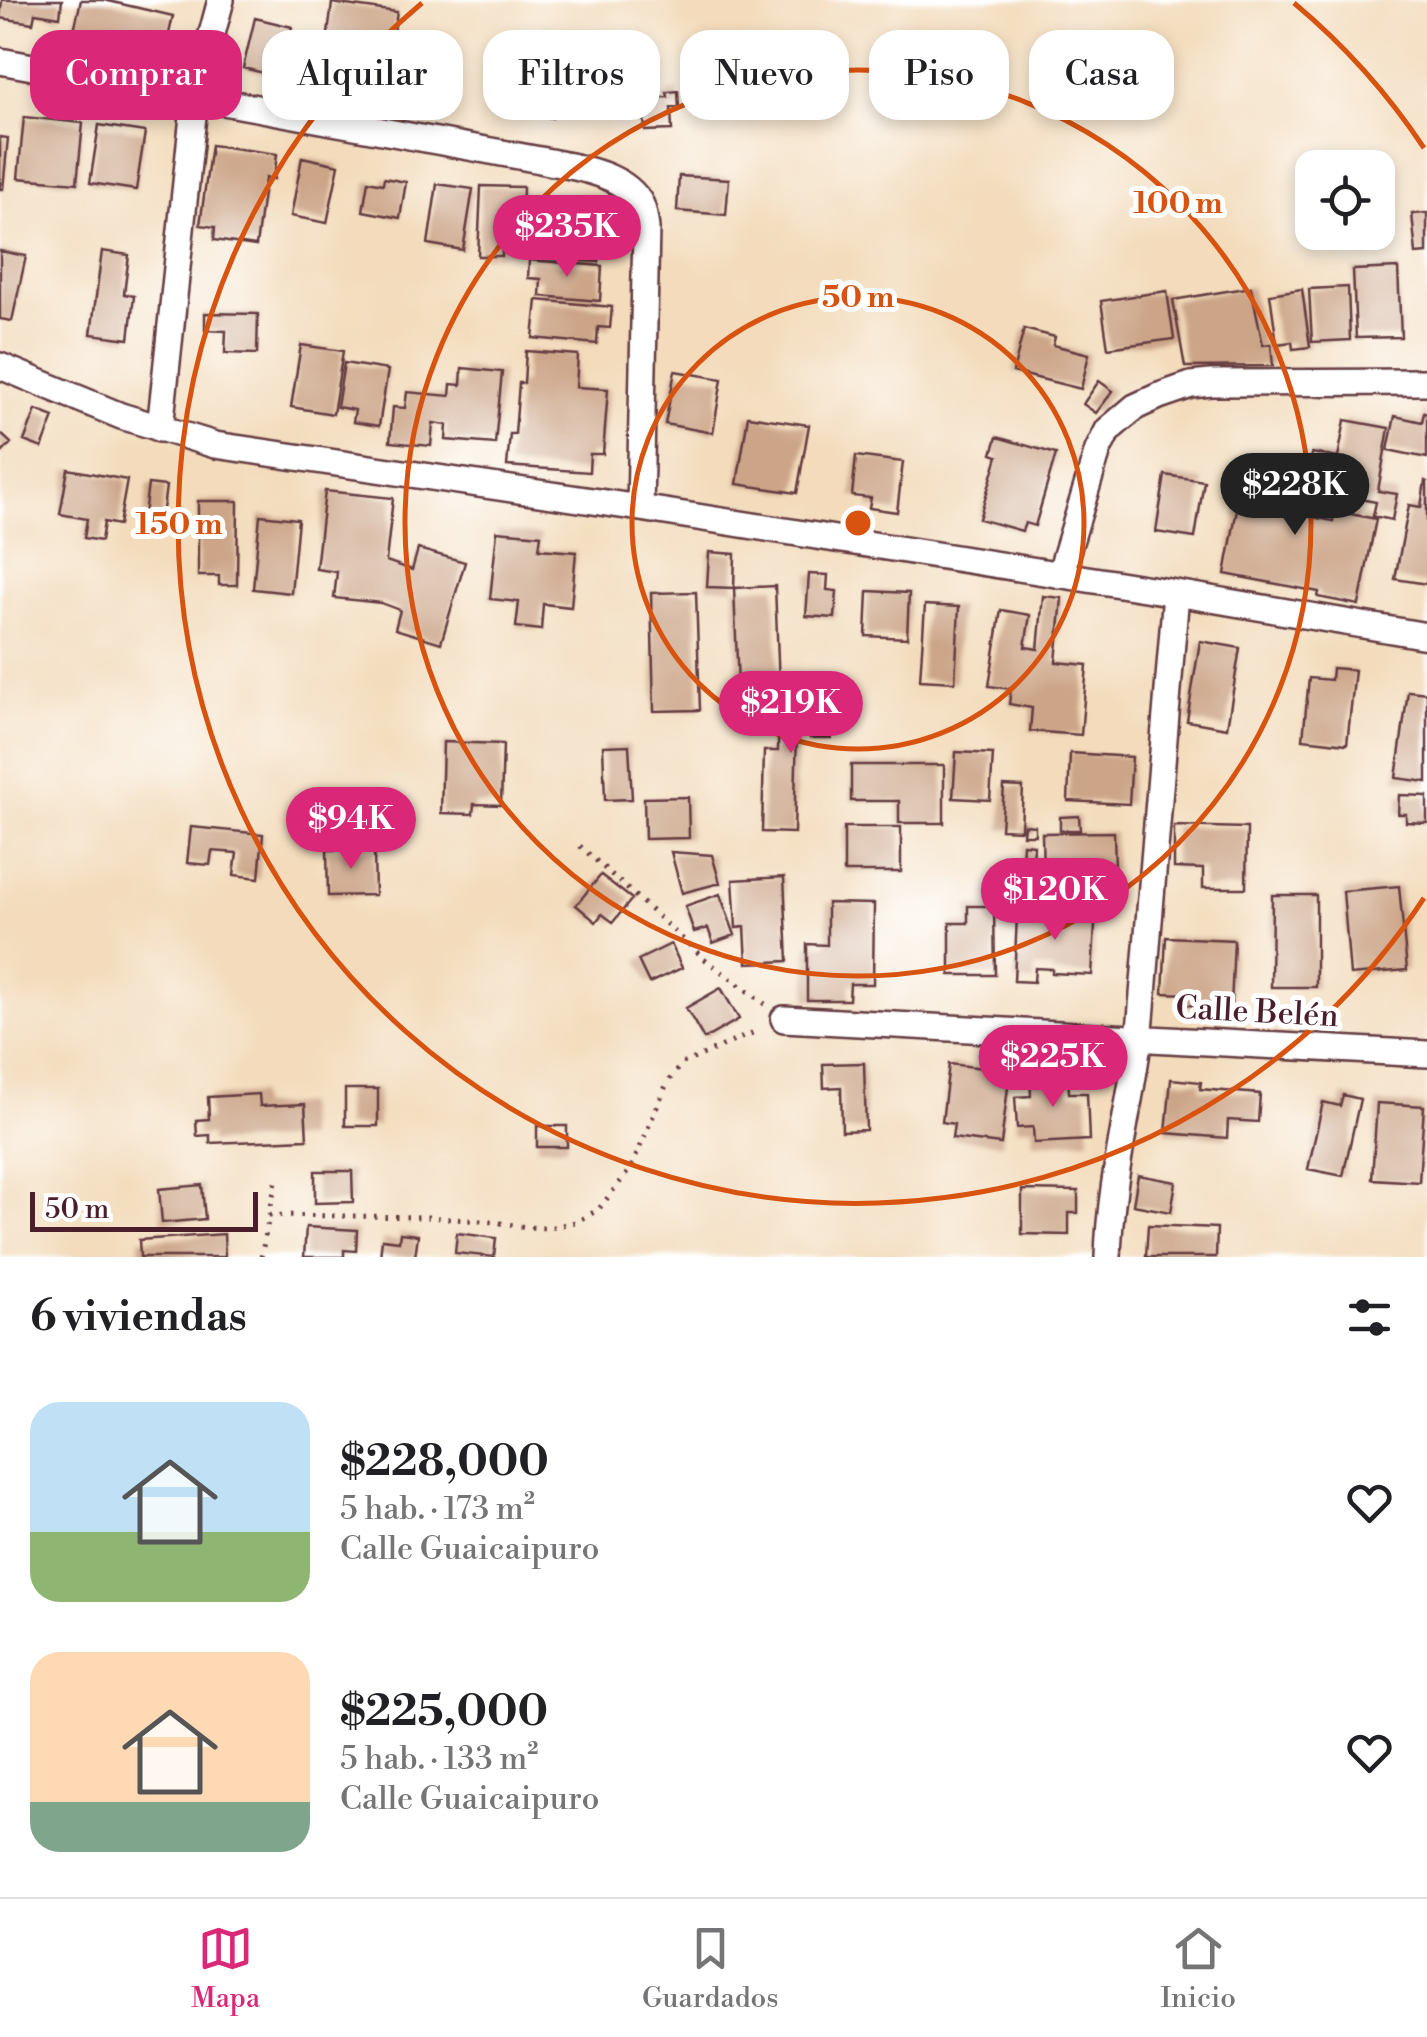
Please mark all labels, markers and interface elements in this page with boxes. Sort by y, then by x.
chip: Comprar [30,30,242,120]
chip: Alquilar [262,30,463,120]
chip: Filtros [483,30,660,120]
chip: Nuevo [680,30,849,120]
chip: Piso [869,30,1009,120]
chip: Casa [1029,30,1174,120]
map controls [1295,150,1395,250]
button: locate [1295,150,1395,250]
text: 100 m [1133,185,1223,223]
pin: $235K [497,195,637,280]
text: $235K [515,207,619,247]
text: 50 m [822,279,894,317]
pin: $228K [1225,453,1365,538]
text: $228K [1242,465,1348,505]
centre of rings [840,505,876,541]
text: 150 m [136,506,222,544]
pin: $219K [721,671,861,756]
text: $219K [741,683,841,723]
pin: $94K [292,787,410,872]
text: $94K [308,799,394,839]
pin: $120K [985,858,1125,943]
text: $120K [1003,870,1107,910]
street label: Calle Belén [1174,988,1339,1036]
pin: $225K [983,1025,1123,1110]
text: $225K [1001,1037,1105,1077]
scale bar [30,1187,258,1232]
text: 50 m [45,1192,109,1227]
icon: filters [1342,1290,1397,1345]
text: 6 viviendas [30,1291,247,1344]
text: $228,000 [340,1436,549,1489]
icon: home [110,1442,230,1562]
icon: heart [1342,1475,1397,1530]
text: 5 hab. · 173 m² [340,1489,535,1529]
text: Calle Guaicaipuro [340,1529,600,1569]
text: $225,000 [340,1686,548,1739]
icon: home [110,1692,230,1812]
icon: heart [1342,1725,1397,1780]
text: 5 hab. · 133 m² [340,1739,538,1779]
text: Calle Guaicaipuro [340,1779,600,1819]
tab: Mapa [191,1921,260,2016]
tab: Guardados [642,1921,779,2016]
tab: Inicio [1160,1921,1236,2016]

